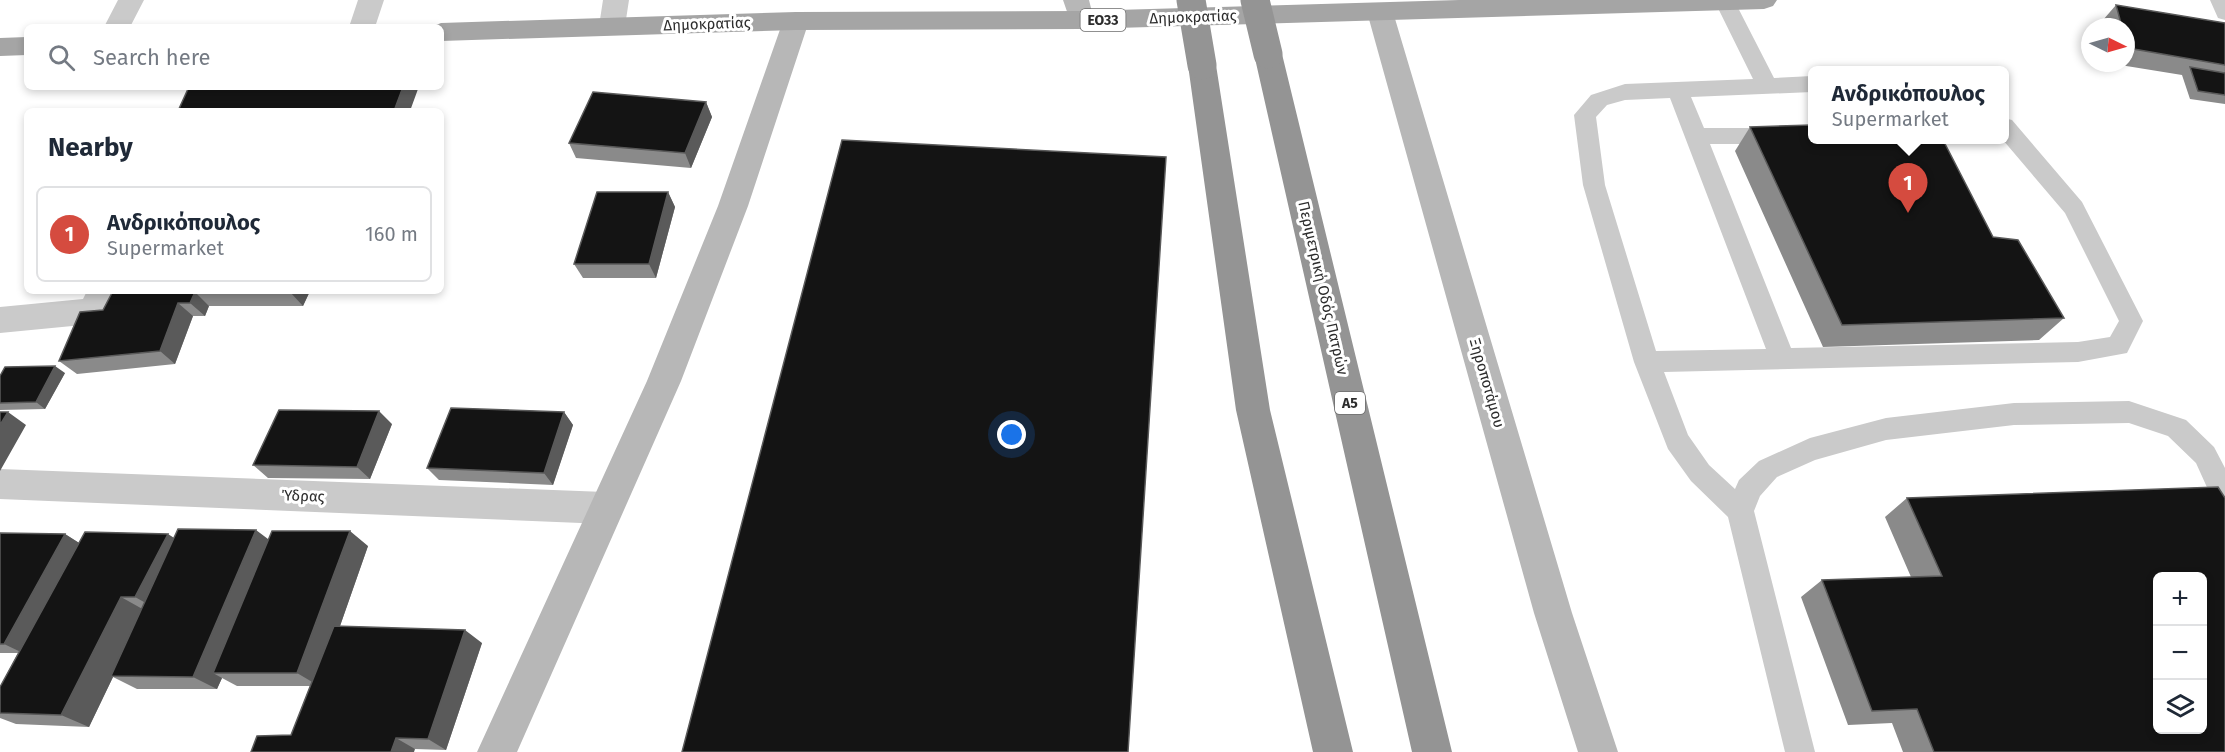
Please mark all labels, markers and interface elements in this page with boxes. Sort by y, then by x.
street label: Δημοκρατίας [1149,6,1237,28]
road number: ΕΟ33 [1080,9,1126,31]
street label: Δημοκρατίας [663,13,751,35]
north arrow [2081,18,2135,72]
search box [24,24,444,90]
icon: search [45,41,78,74]
text: Search here [93,44,211,71]
popup [1808,66,2009,144]
text: Ανδρικόπουλος [1832,80,1985,107]
text: Supermarket [1832,107,1949,131]
text: Nearby [48,132,133,163]
pin: 1 [1888,164,1928,213]
street label: Περιμετρική Οδός Πατρών [1294,199,1352,377]
text: Ανδρικόπουλος [107,209,260,236]
text: 1 [65,222,74,246]
text: 160 m [365,222,418,246]
text: Supermarket [107,236,224,260]
street label: Ξηροποτάμου [1466,336,1508,430]
road number: Α5 [1335,392,1365,414]
your location [997,420,1026,449]
street label: Ύδρας [281,486,325,506]
map controls [2153,572,2207,734]
button: + [2153,572,2207,626]
button: − [2153,626,2207,680]
button: layers [2153,680,2207,734]

